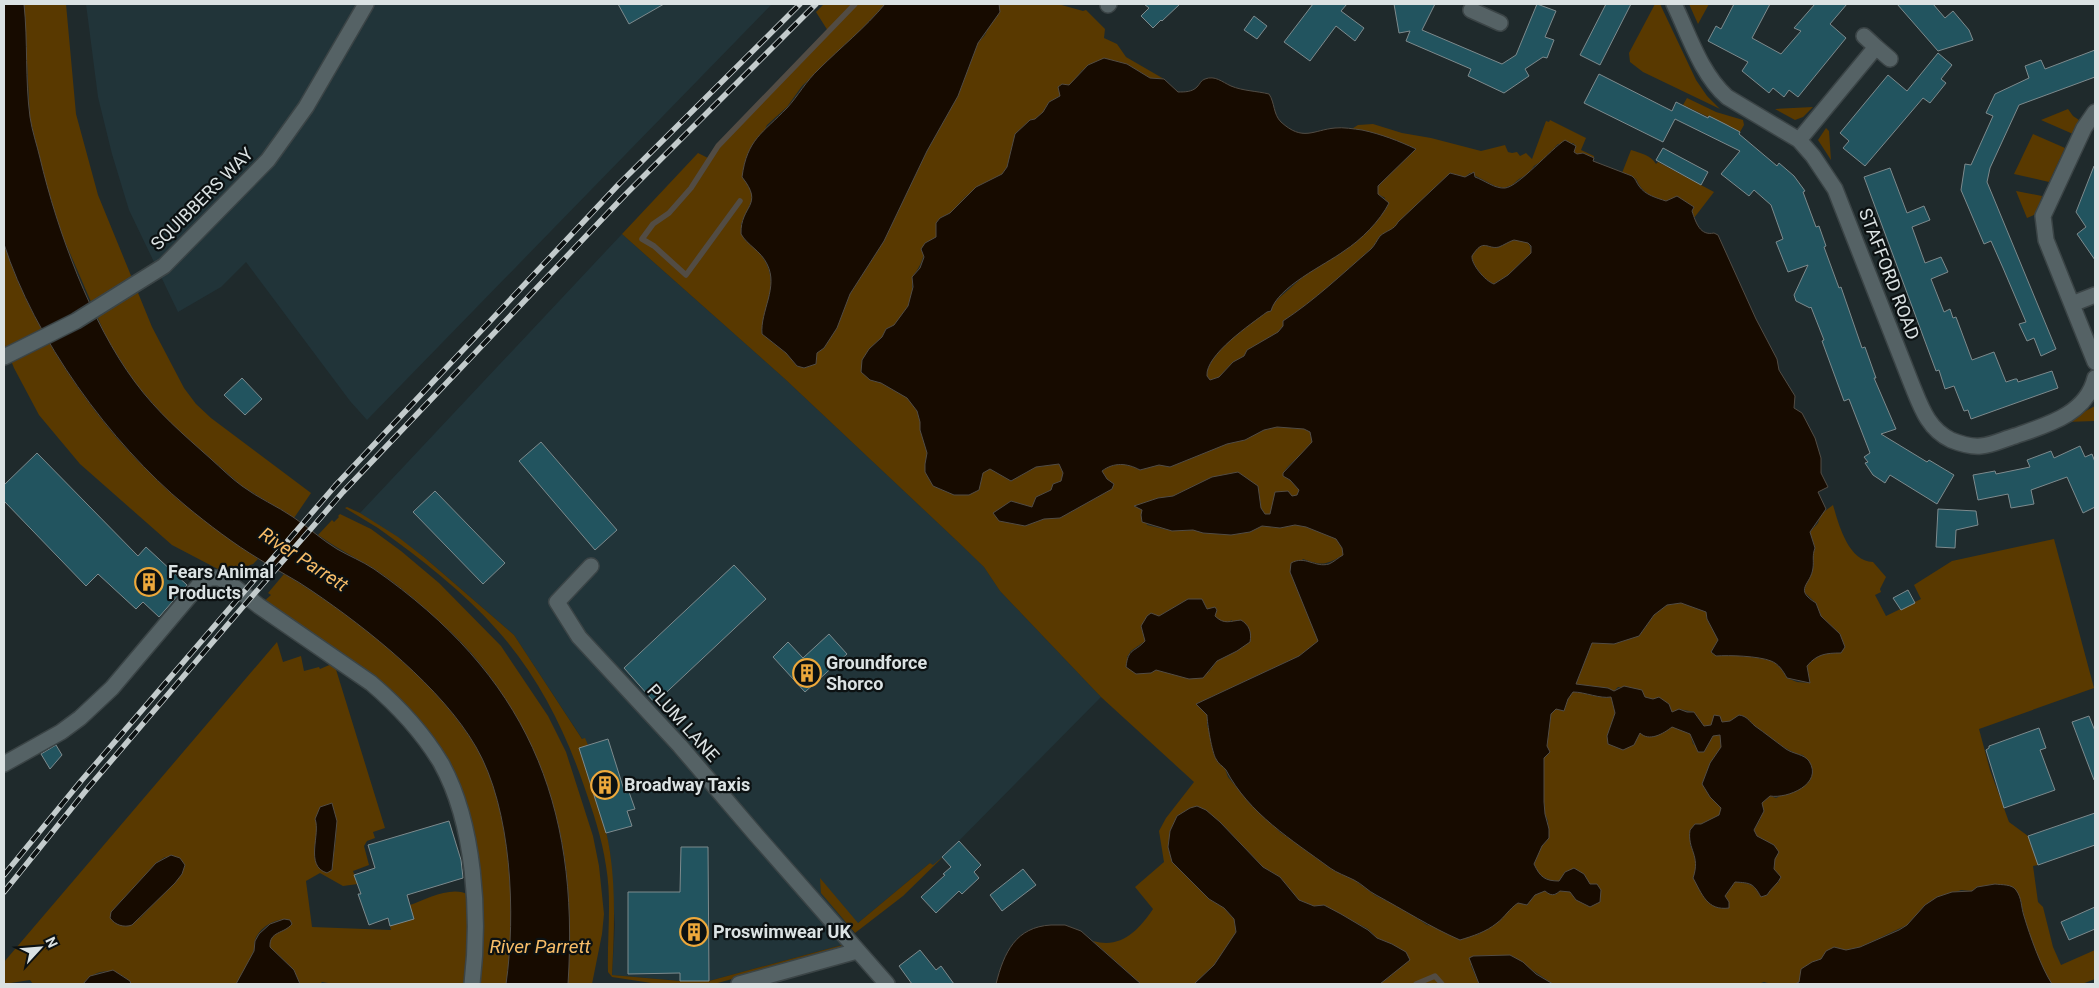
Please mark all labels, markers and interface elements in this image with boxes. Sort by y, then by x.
street label: SQUIBBERS WAY [146,143,257,254]
street label: STAFFORD ROAD [1855,205,1924,342]
water label: River Parrett [255,522,353,597]
place label: Fears Animal Products [168,561,274,603]
building icon: Fears Animal Products [134,567,164,597]
place label: Groundforce Shorco [826,652,927,694]
building icon: Groundforce Shorco [792,658,822,688]
street label: PLUM LANE [643,680,724,766]
building icon: Broadway Taxis [590,770,620,800]
place label: Broadway Taxis [624,774,750,795]
building icon: Proswimwear UK [679,917,709,947]
place label: Proswimwear UK [713,921,851,942]
north arrow [15,923,65,973]
text: N [42,934,61,950]
water label: River Parrett [489,935,591,958]

